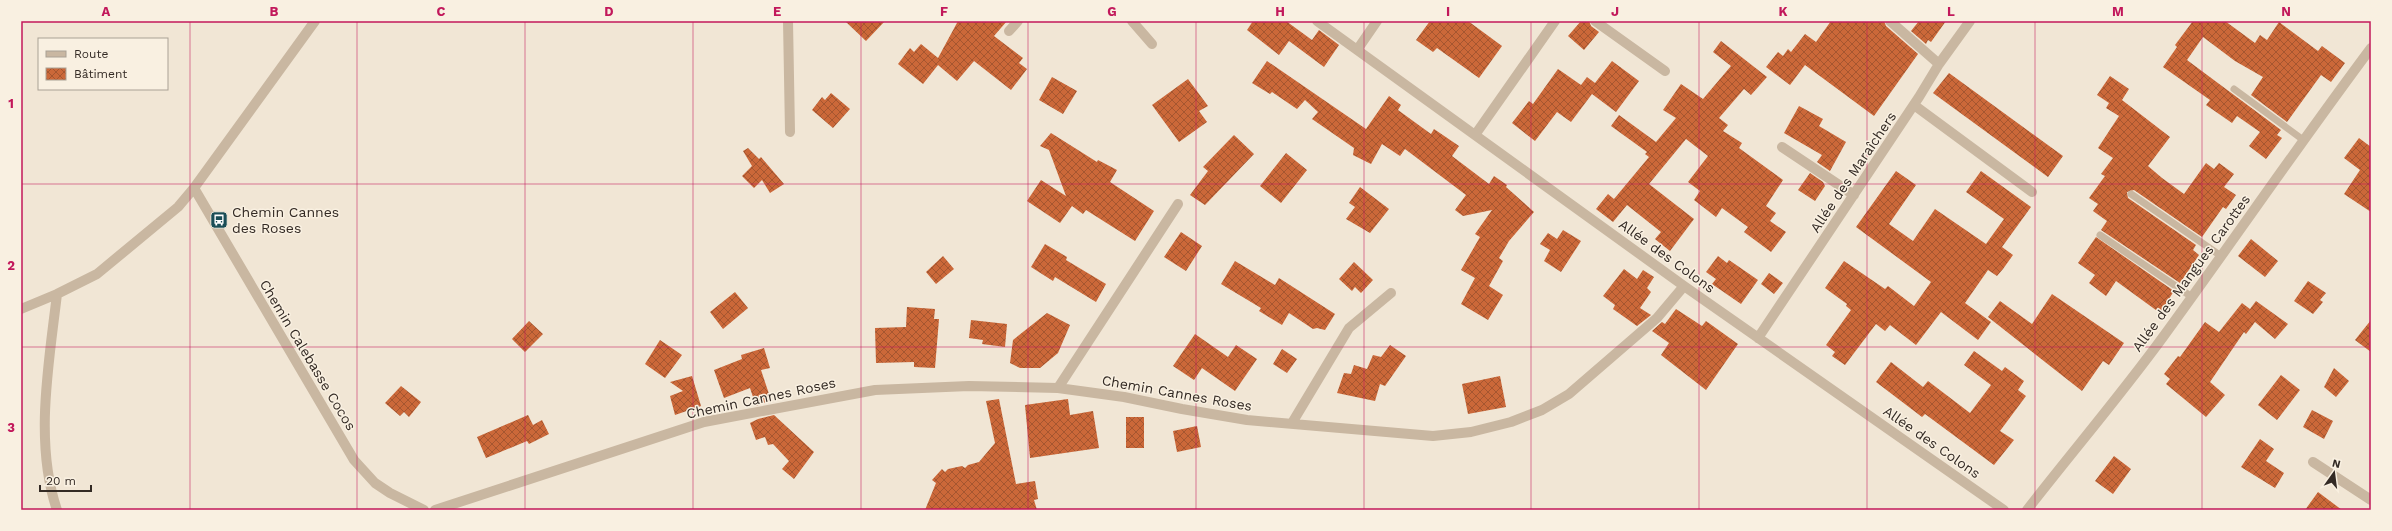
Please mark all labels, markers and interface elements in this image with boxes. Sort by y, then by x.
text: A [102,4,111,19]
text: B [270,4,279,19]
text: C [437,4,446,19]
text: D [604,4,614,19]
text: E [773,4,781,19]
text: F [940,4,948,19]
text: G [1107,4,1117,19]
text: H [1275,4,1285,19]
text: I [1446,4,1450,19]
text: J [1611,4,1619,19]
text: K [1778,4,1788,19]
text: L [1947,4,1955,19]
text: M [2112,4,2124,19]
text: N [2281,4,2291,19]
legend [38,38,168,90]
text: Route [74,47,108,61]
text: Bâtiment [74,67,127,81]
text: 1 [8,96,14,111]
street label: Allée des Maraîchers [1807,109,1899,235]
street label: Allée des Mangues Carottes [2129,191,2253,355]
place label: Chemin Cannes des Roses [232,204,339,236]
bus stop icon: Chemin Cannes des Roses [209,210,229,230]
street label: Allée des Colons [1616,216,1718,296]
text: 2 [7,258,15,273]
street label: Chemin Calebasse Cocos [257,277,359,433]
street label: Chemin Cannes Roses [1101,372,1253,414]
street label: Chemin Cannes Roses [685,374,837,422]
street label: Allée des Colons [1881,403,1983,481]
text: 3 [7,420,15,435]
north arrow [2314,453,2354,493]
text: N [2331,456,2342,471]
scale bar [40,467,91,493]
text: 20 m [46,474,76,488]

